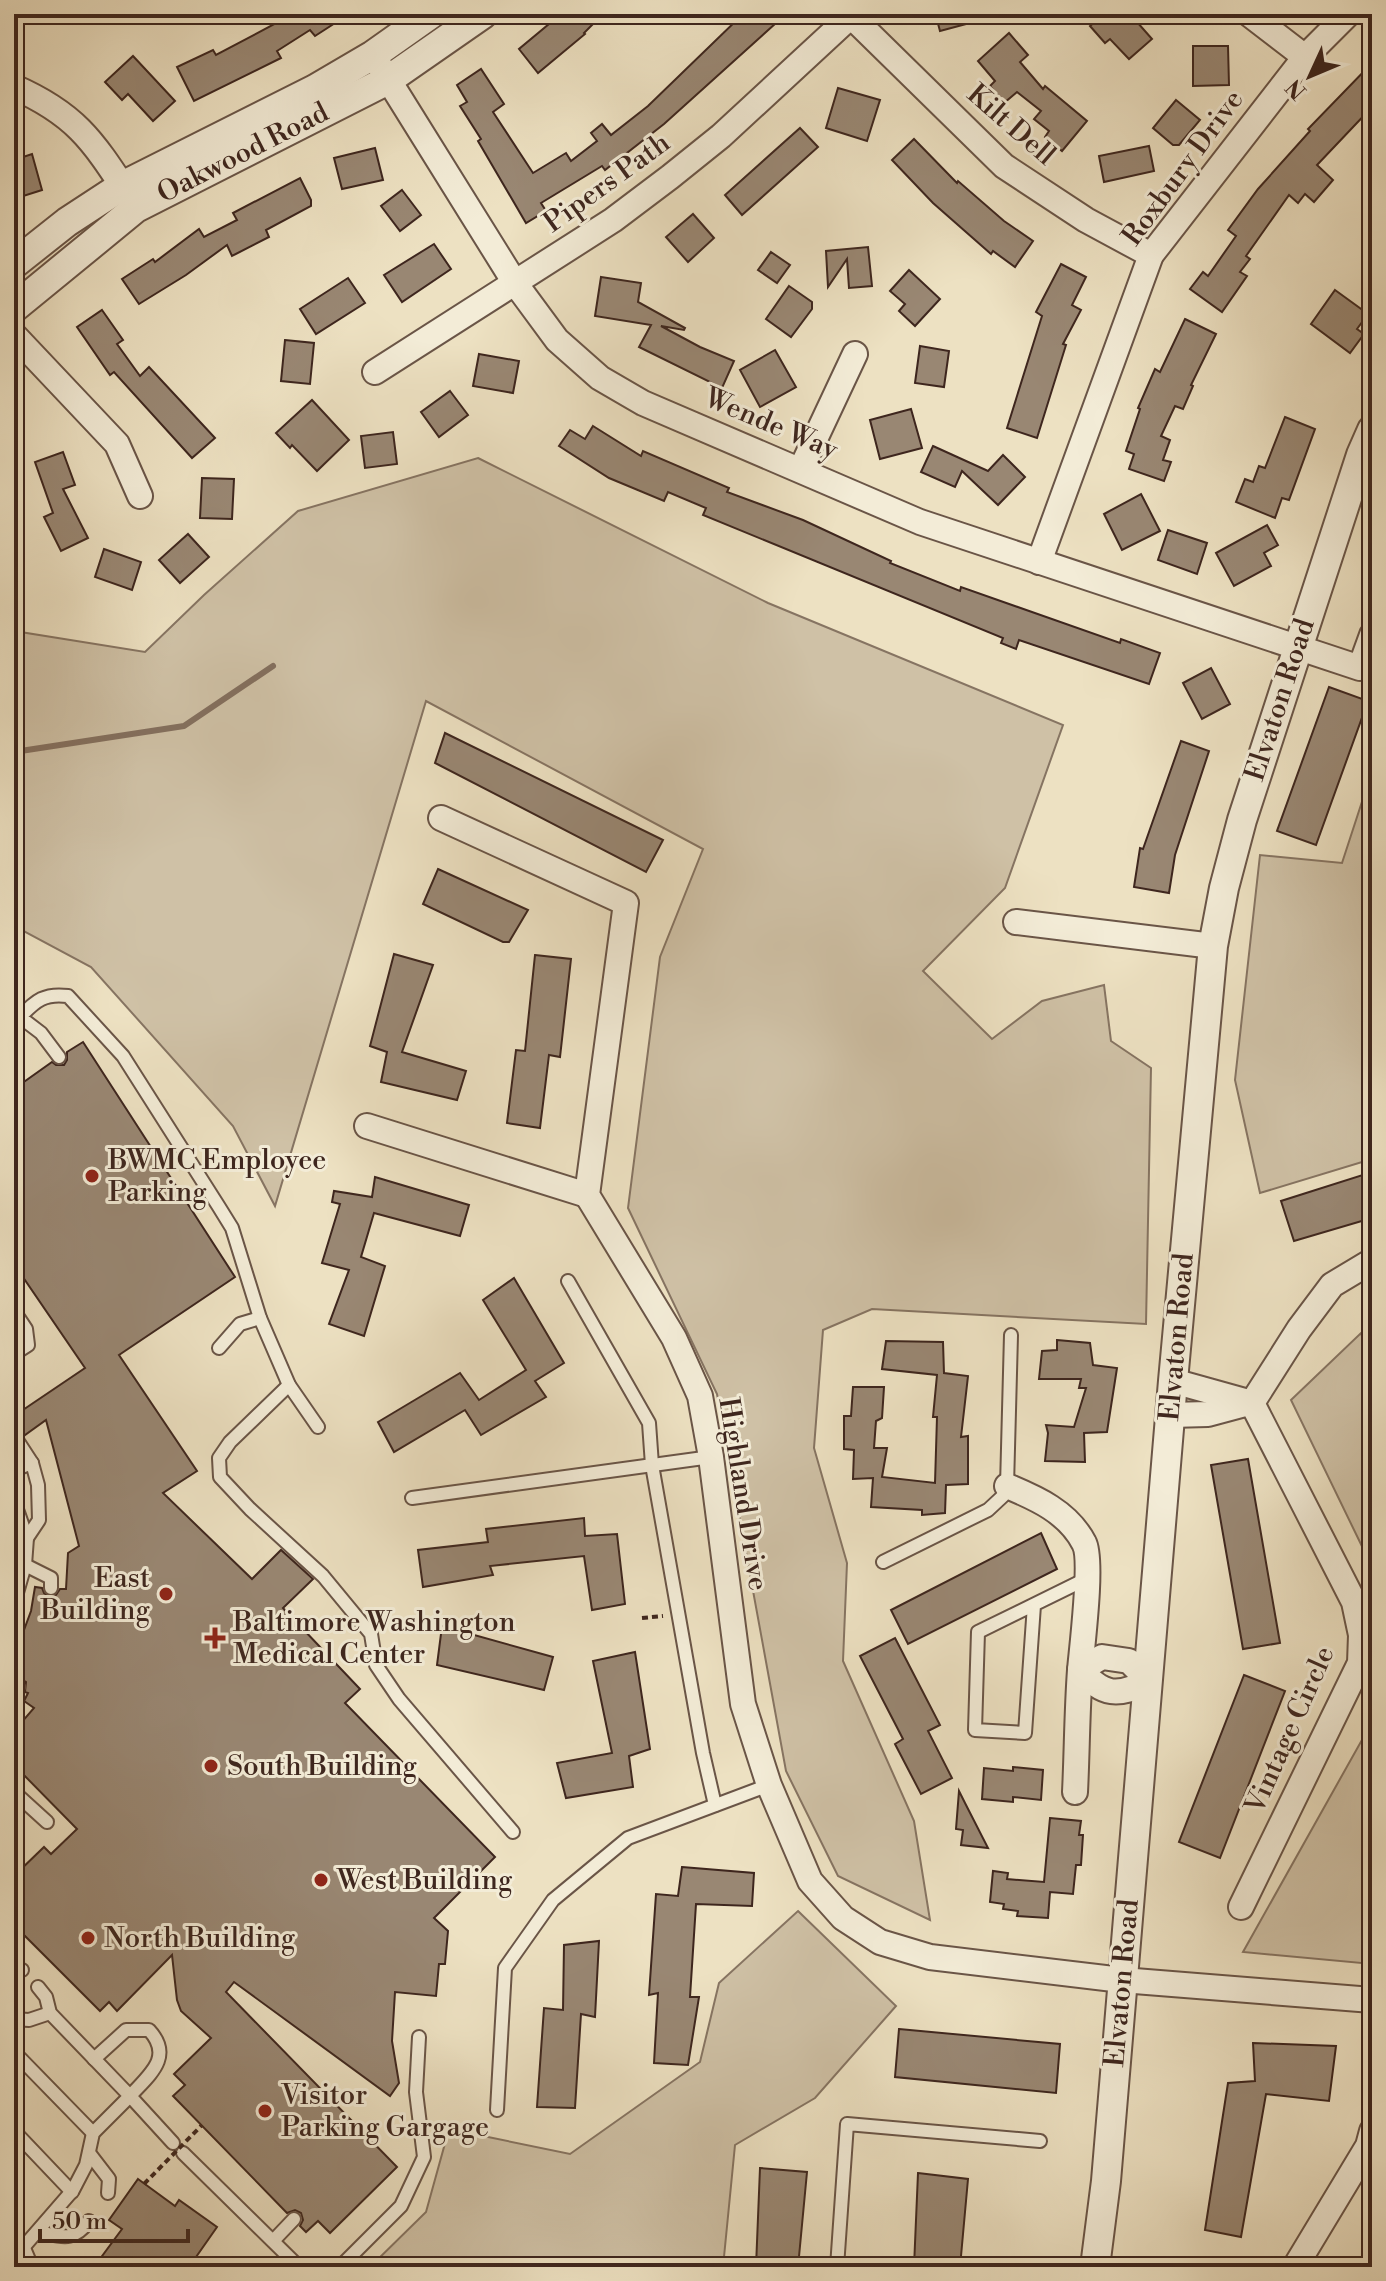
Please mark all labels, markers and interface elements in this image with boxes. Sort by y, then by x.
north arrow [1270,36,1350,116]
text: N [1281,73,1312,104]
street label: Kilt Dell [959,77,1063,173]
street label: Roxbury Drive [1115,83,1251,253]
street label: Oakwood Road [151,95,335,211]
street label: Pipers Path [537,125,677,241]
street label: Wende Way [698,380,843,468]
street label: Elvaton Road [1237,614,1323,786]
place label: BWMC Employee Parking [107,1143,326,1210]
marker: BWMC Employee Parking [83,1167,101,1185]
street label: Elvaton Road [1152,1251,1202,1422]
street label: Highland Drive [710,1395,776,1593]
place label: East Building [39,1561,150,1628]
marker: East Building [157,1585,175,1603]
place label: Baltimore Washington Medical Center [232,1605,516,1672]
marker: Baltimore Washington Medical Center [204,1627,226,1649]
street label: Vintage Circle [1237,1641,1343,1820]
place label: South Building [227,1749,417,1784]
marker: South Building [202,1757,220,1775]
place label: West Building [336,1863,513,1898]
marker: West Building [312,1871,330,1889]
street label: Elvaton Road [1097,1897,1147,2068]
place label: North Building [104,1921,296,1956]
marker: North Building [79,1929,97,1947]
place label: Visitor Parking Gargage [280,2078,489,2145]
marker: Visitor Parking Gargage [256,2102,274,2120]
scale bar [40,2193,188,2243]
text: 50 m [52,2207,107,2237]

